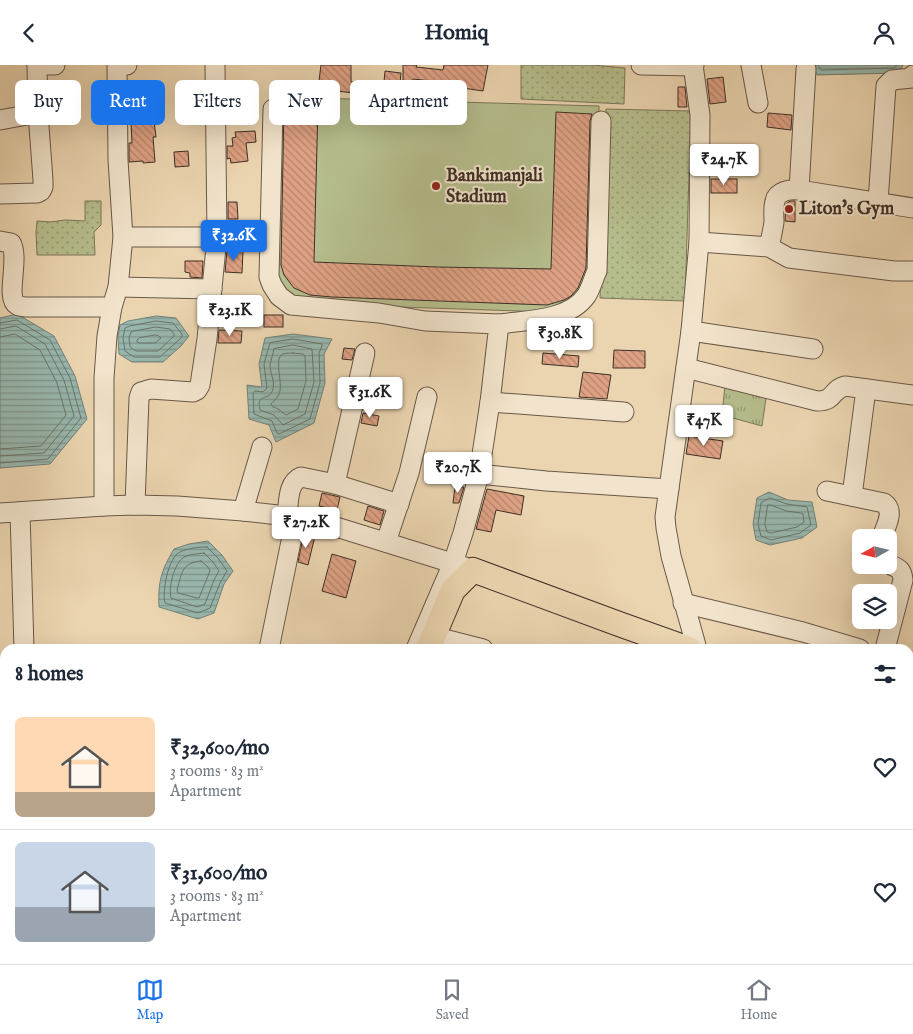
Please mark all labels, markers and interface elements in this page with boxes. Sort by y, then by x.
icon: back [15,19,43,47]
text: Homiq [424,19,489,47]
icon: person [870,19,898,47]
chip: Buy [15,80,81,125]
chip: Rent [91,80,165,125]
chip: Filters [175,80,259,125]
chip: New [269,80,340,125]
chip: Apartment [350,80,467,125]
pin: ₹24.7K [683,143,765,186]
text: ₹24.7K [701,150,747,170]
place label: Bankimanjali Stadium [446,165,543,209]
marker: Bankimanjali Stadium [430,180,442,192]
place label: Liton's Gym [799,198,894,221]
marker: Liton's Gym [783,203,795,215]
pin: ₹32.6K [193,219,275,262]
text: ₹32.6K [212,226,256,246]
pin: ₹23.1K [189,295,271,337]
text: ₹23.1K [208,301,252,321]
pin: ₹30.8K [519,317,601,360]
text: ₹30.8K [538,324,582,344]
pin: ₹31.6K [329,377,411,419]
text: ₹31.6K [349,383,391,403]
pin: ₹47K [674,405,734,447]
text: ₹47K [686,411,722,431]
pin: ₹20.7K [417,451,499,494]
text: ₹20.7K [435,458,481,478]
pin: ₹27.2K [265,507,347,549]
text: ₹27.2K [283,513,329,533]
north arrow [852,529,898,574]
map controls [852,529,897,629]
button: layers [852,584,897,629]
icon: filters [871,660,899,688]
text: 8 homes [15,661,83,688]
text: ₹32,600/mo [170,735,269,762]
icon: home [55,737,115,797]
icon: heart [871,753,899,781]
text: 3 rooms · 83 m² [170,762,264,782]
text: Apartment [170,782,241,802]
text: ₹31,600/mo [170,860,267,887]
icon: home [55,862,115,922]
icon: heart [871,878,899,906]
text: 3 rooms · 83 m² [170,887,264,907]
text: Apartment [170,907,241,927]
tab: Map [136,976,164,1024]
tab: Saved [436,976,469,1024]
tab: Home [741,976,777,1024]

